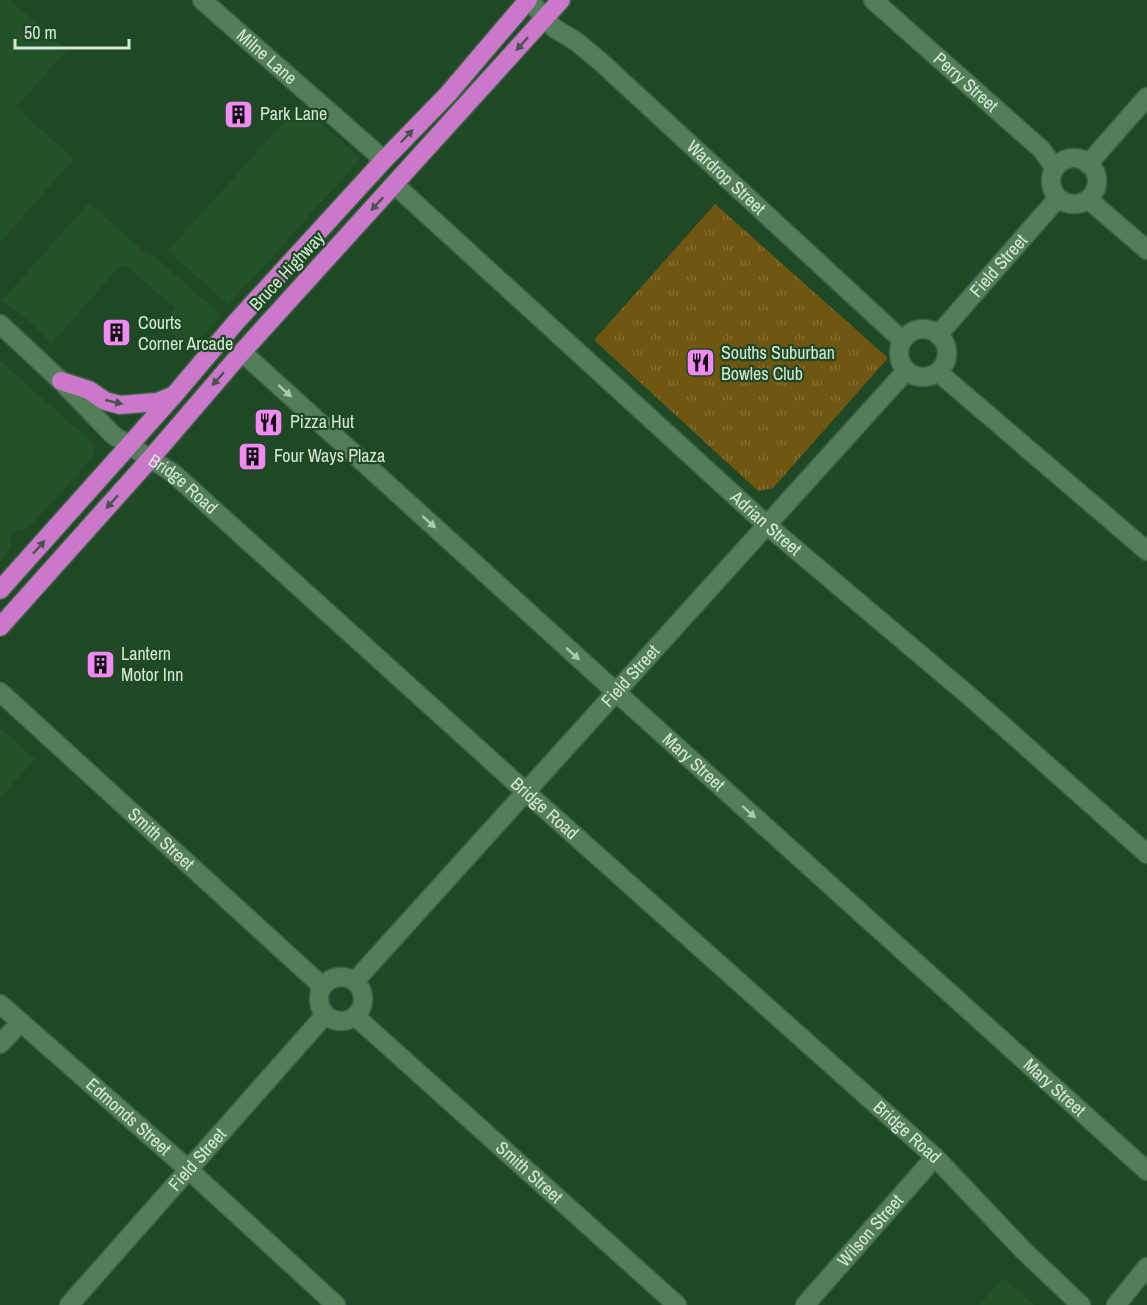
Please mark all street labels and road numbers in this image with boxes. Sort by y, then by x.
street label: Milne Lane [231,23,303,90]
street label: Perry Street [928,46,1004,117]
street label: Wardrop Street [681,134,772,220]
street label: Bruce Highway [243,225,330,316]
street label: Field Street [964,228,1033,302]
street label: Bridge Road [144,448,223,519]
street label: Adrian Street [725,484,807,561]
street label: Field Street [595,639,665,712]
street label: Mary Street [657,727,731,797]
street label: Bridge Road [506,771,584,845]
street label: Smith Street [123,802,200,876]
street label: Mary Street [1018,1052,1092,1122]
street label: Edmonds Street [81,1072,177,1161]
street label: Bridge Road [868,1095,947,1169]
street label: Field Street [162,1122,232,1196]
street label: Smith Street [491,1135,568,1209]
street label: Wilson Street [831,1189,909,1272]

